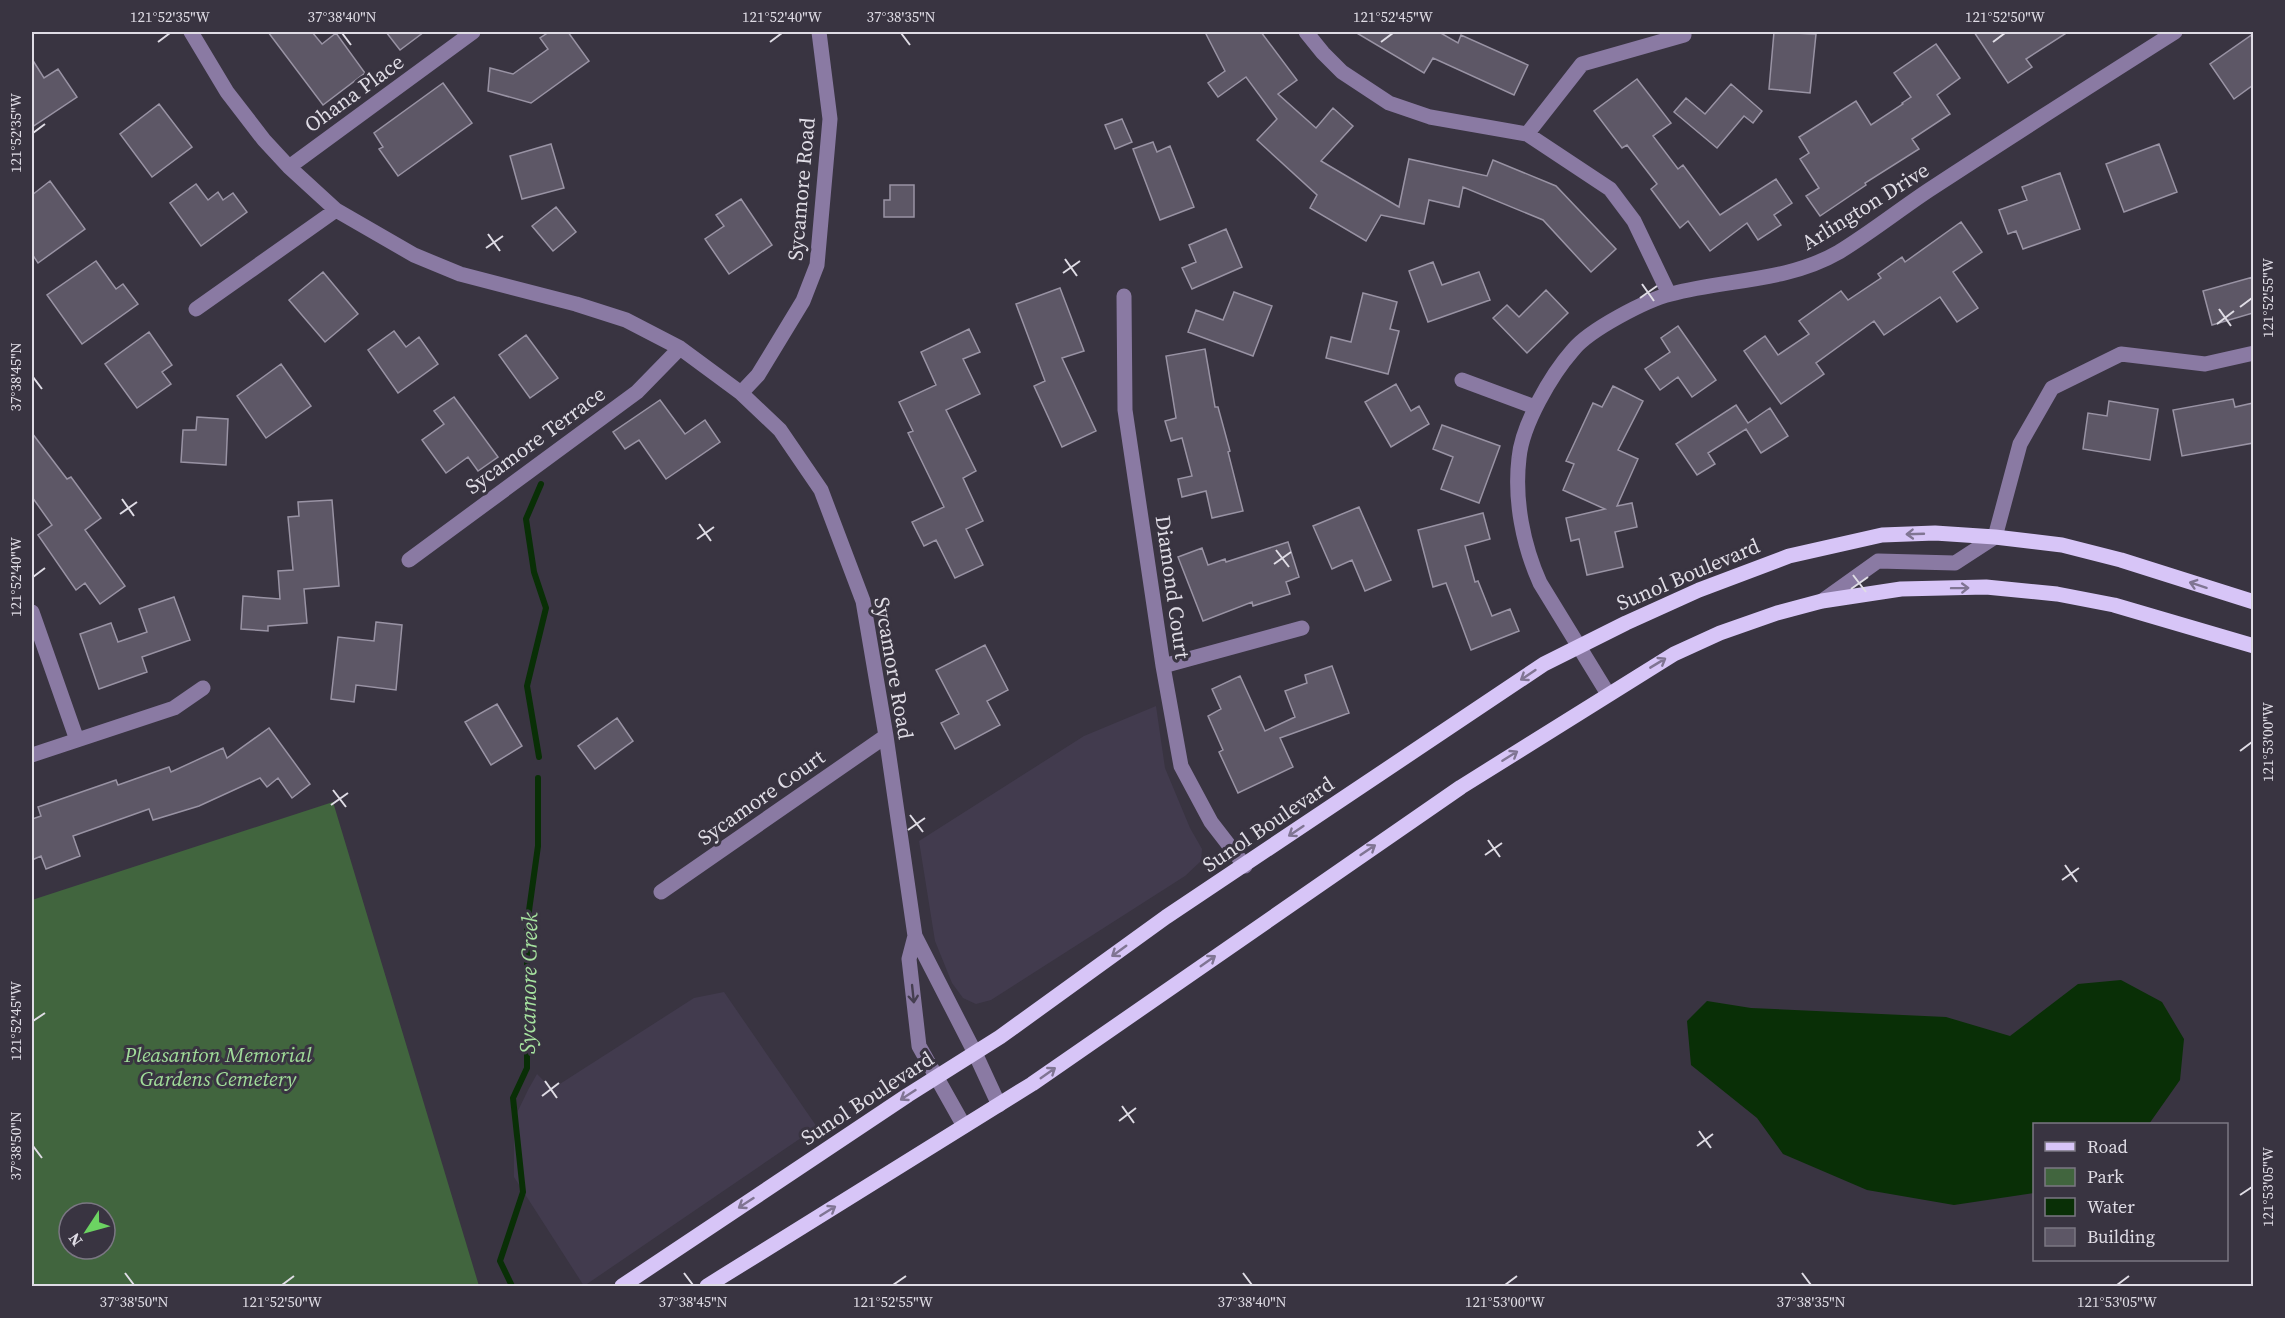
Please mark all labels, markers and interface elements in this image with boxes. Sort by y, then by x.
text: 121°52'35"W [130,6,211,27]
text: 37°38'40"N [307,6,377,27]
text: 121°52'40"W [742,6,823,27]
text: 37°38'35"N [866,6,936,27]
text: 121°52'45"W [1353,6,1434,27]
text: 121°52'50"W [1965,6,2046,27]
street label: Ohana Place [298,47,410,139]
text: 121°52'35"W [5,92,26,173]
street label: Sycamore Road [780,116,822,262]
street label: Arlington Drive [1796,155,1934,257]
text: 121°52'55"W [2257,257,2278,338]
text: 37°38'45"N [5,342,26,412]
street label: Sycamore Terrace [459,379,611,501]
street label: Diamond Court [1149,513,1197,661]
one-way arrow [1906,529,1926,540]
street label: Sunol Boulevard [1612,531,1764,617]
text: 121°52'40"W [5,536,26,617]
one-way arrow [2189,578,2208,589]
one-way arrow [1949,582,1969,593]
street label: Sycamore Road [867,595,921,741]
one-way arrow [1649,657,1666,669]
one-way arrow [1520,669,1537,681]
text: 121°53'00"W [2257,701,2278,782]
street label: Sycamore Court [692,742,831,852]
one-way arrow [1501,749,1518,761]
street label: Sunol Boulevard [1196,769,1340,879]
one-way arrow [1289,825,1305,837]
one-way arrow [1360,844,1376,856]
water label: Sycamore Creek [512,911,544,1054]
one-way arrow [1111,945,1127,957]
one-way arrow [1199,955,1215,967]
text: 121°52'45"W [5,980,26,1061]
one-way arrow [908,983,919,1003]
park label: Pleasanton Memorial Gardens Cemetery [123,1040,312,1093]
street label: Sunol Boulevard [795,1044,939,1152]
one-way arrow [1039,1067,1056,1079]
one-way arrow [900,1089,917,1101]
text: 37°38'50"N [5,1111,26,1181]
legend [2033,1123,2228,1261]
text: Road [2087,1134,2128,1159]
text: 121°53'05"W [2257,1146,2278,1227]
text: Park [2087,1164,2124,1189]
text: Water [2087,1194,2135,1219]
one-way arrow [738,1197,754,1209]
north arrow [57,1201,117,1261]
one-way arrow [819,1205,836,1217]
text: Building [2087,1224,2155,1249]
text: N [62,1228,87,1251]
text: 37°38'50"N [99,1291,169,1312]
text: 121°52'50"W [242,1291,323,1312]
text: 37°38'45"N [658,1291,728,1312]
text: 121°52'55"W [853,1291,934,1312]
text: 37°38'40"N [1217,1291,1287,1312]
text: 121°53'00"W [1465,1291,1546,1312]
text: 37°38'35"N [1776,1291,1846,1312]
text: 121°53'05"W [2077,1291,2158,1312]

